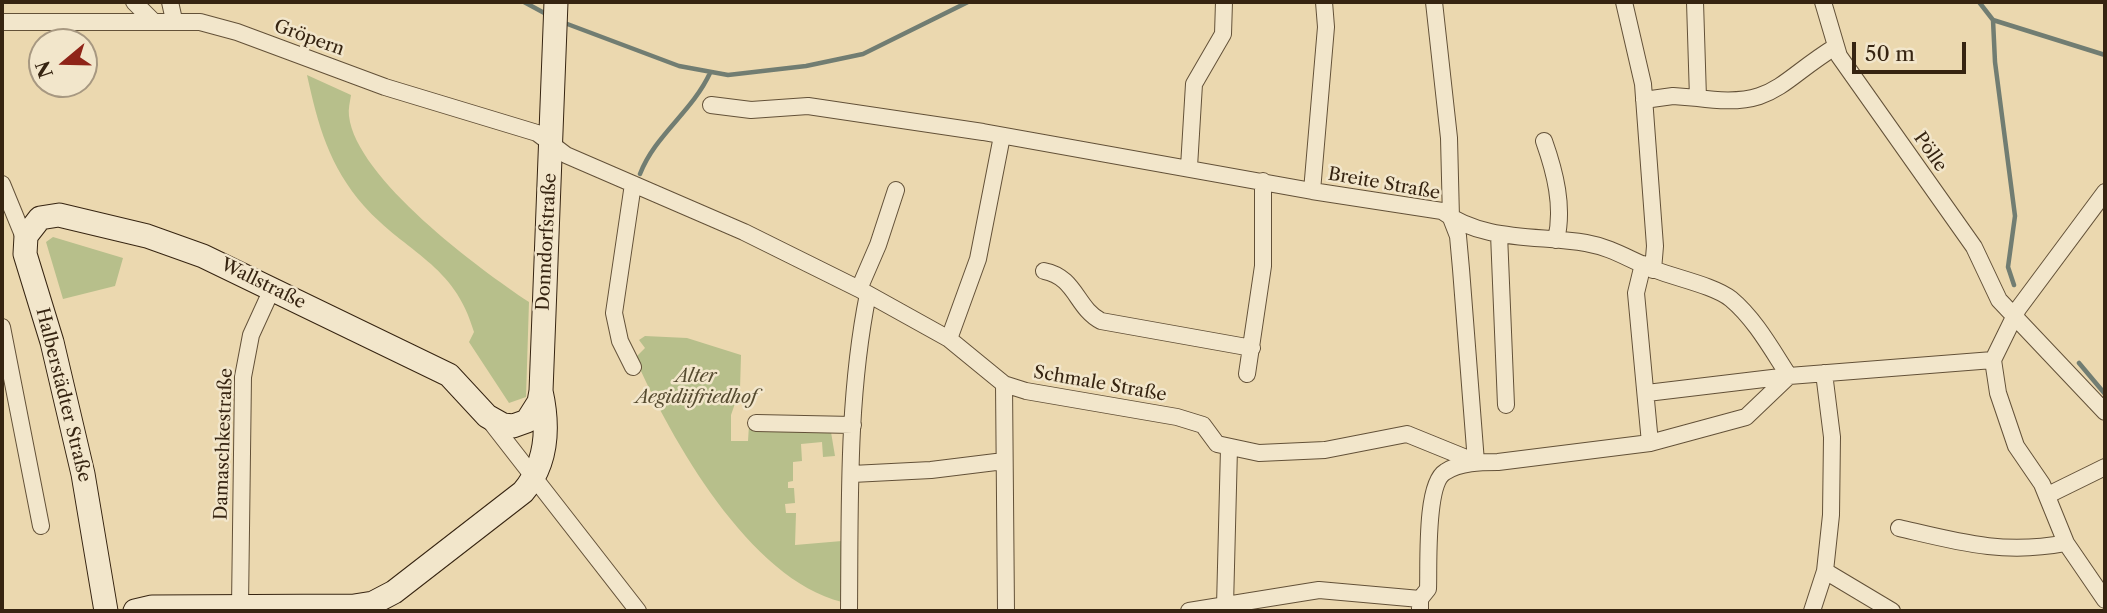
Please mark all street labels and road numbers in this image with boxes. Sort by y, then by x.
street label: Gröpern [271,15,347,61]
street label: Pölle [1909,128,1951,176]
street label: Breite Straße [1326,164,1442,204]
street label: Donndorfstraße [533,173,561,311]
street label: Wallstraße [217,254,309,314]
street label: Halberstädter Straße [31,306,95,484]
street label: Schmale Straße [1032,362,1168,406]
street label: Damaschkestraße [211,367,237,521]

